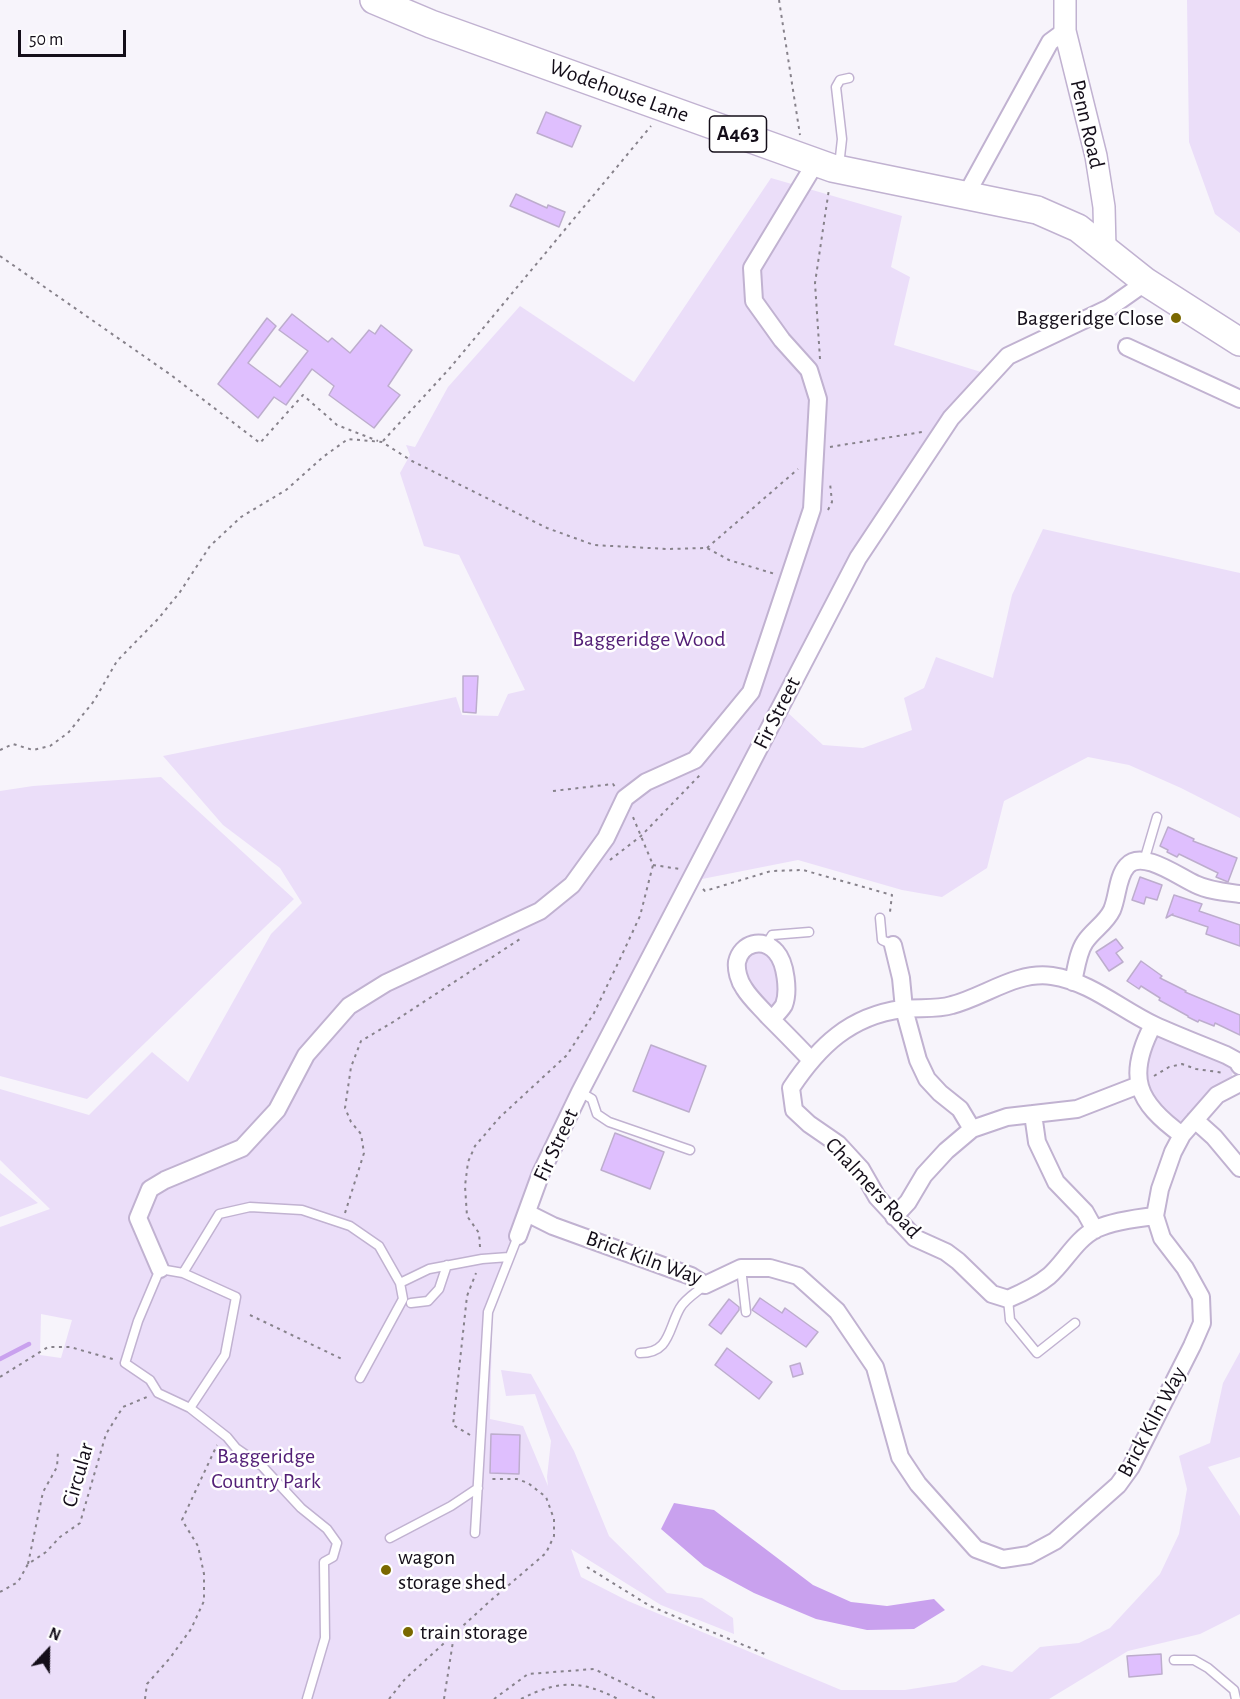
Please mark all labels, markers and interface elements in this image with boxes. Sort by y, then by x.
scale bar [21,18,129,56]
text: 50 m [29,31,63,49]
street label: Wodehouse Lane [545,53,693,129]
street label: Penn Road [1064,77,1110,171]
road number: A463 [710,116,766,152]
place label: Baggeridge Close [1016,305,1164,331]
marker: Baggeridge Close [1169,311,1183,325]
park label: Baggeridge Wood [572,626,726,652]
street label: Fir Street [748,673,806,753]
street label: Fir Street [528,1104,584,1186]
street label: Chalmers Road [819,1132,927,1244]
street label: Brick Kiln Way [582,1225,706,1291]
street label: Brick Kiln Way [1112,1362,1192,1482]
street label: Circular [56,1440,100,1510]
park label: Baggeridge Country Park [211,1443,321,1494]
place label: wagon storage shed [398,1544,506,1596]
marker: wagon storage shed [379,1563,393,1577]
place label: train storage [420,1619,528,1645]
north arrow [18,1621,78,1681]
text: N [47,1625,63,1644]
marker: train storage [401,1625,415,1639]

